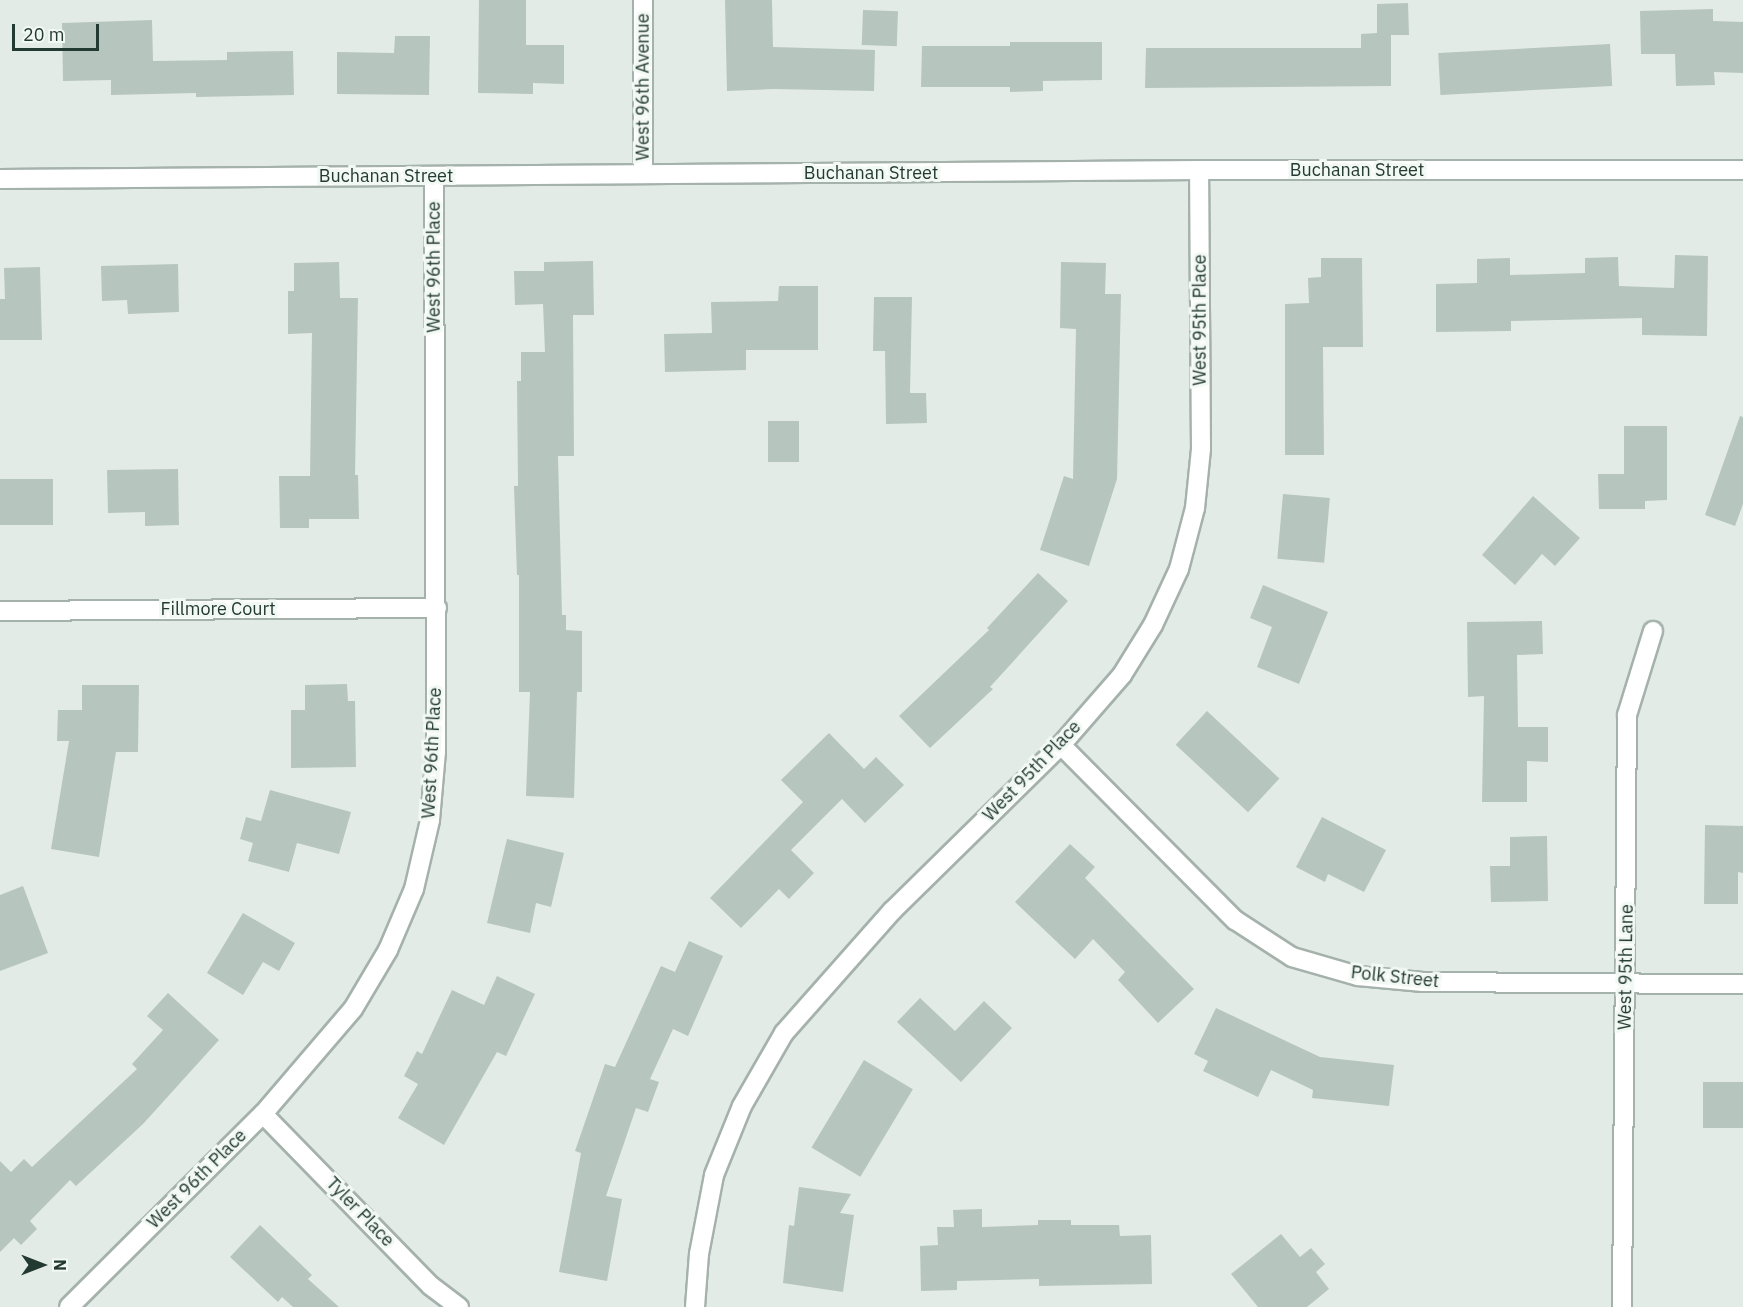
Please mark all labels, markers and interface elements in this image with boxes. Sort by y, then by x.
scale bar [15,12,102,50]
street label: West 96th Avenue [632,13,654,161]
text: 20 m [23,23,65,46]
street label: Buchanan Street [1290,159,1424,181]
street label: Buchanan Street [804,162,938,184]
street label: Buchanan Street [319,165,453,187]
street label: West 96th Place [423,201,445,333]
street label: West 95th Place [1189,254,1211,386]
street label: Fillmore Court [160,598,276,620]
street label: West 96th Place [418,687,446,819]
street label: West 95th Place [979,716,1085,826]
street label: West 95th Lane [1614,904,1638,1030]
street label: Polk Street [1350,962,1440,992]
street label: West 96th Place [143,1125,251,1233]
street label: Tyler Place [322,1173,398,1251]
north arrow [12,1235,72,1295]
text: N [50,1259,70,1271]

